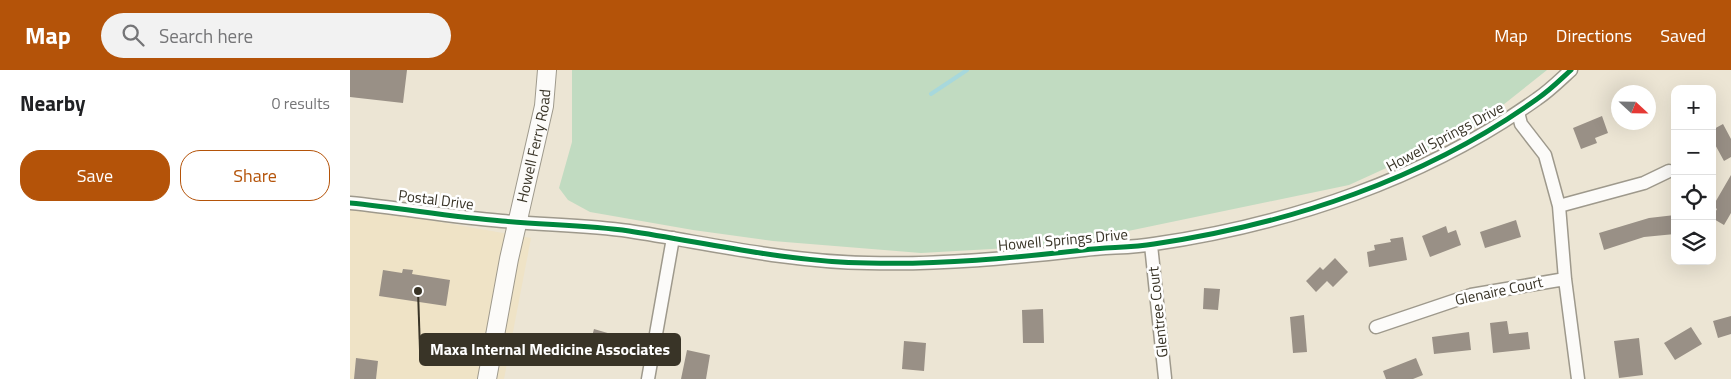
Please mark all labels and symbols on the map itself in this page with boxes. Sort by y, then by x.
north arrow [1611,85,1656,130]
street label: Howell Ferry Road [510,88,556,205]
street label: Howell Springs Drive [1382,96,1508,177]
street label: Postal Drive [397,183,475,216]
street label: Howell Springs Drive [997,222,1129,257]
street label: Glentree Court [1141,265,1174,359]
street label: Glenaire Court [1453,270,1546,311]
callout: Maxa Internal Medicine Associates [420,334,680,365]
text: Maxa Internal Medicine Associates [430,337,670,361]

